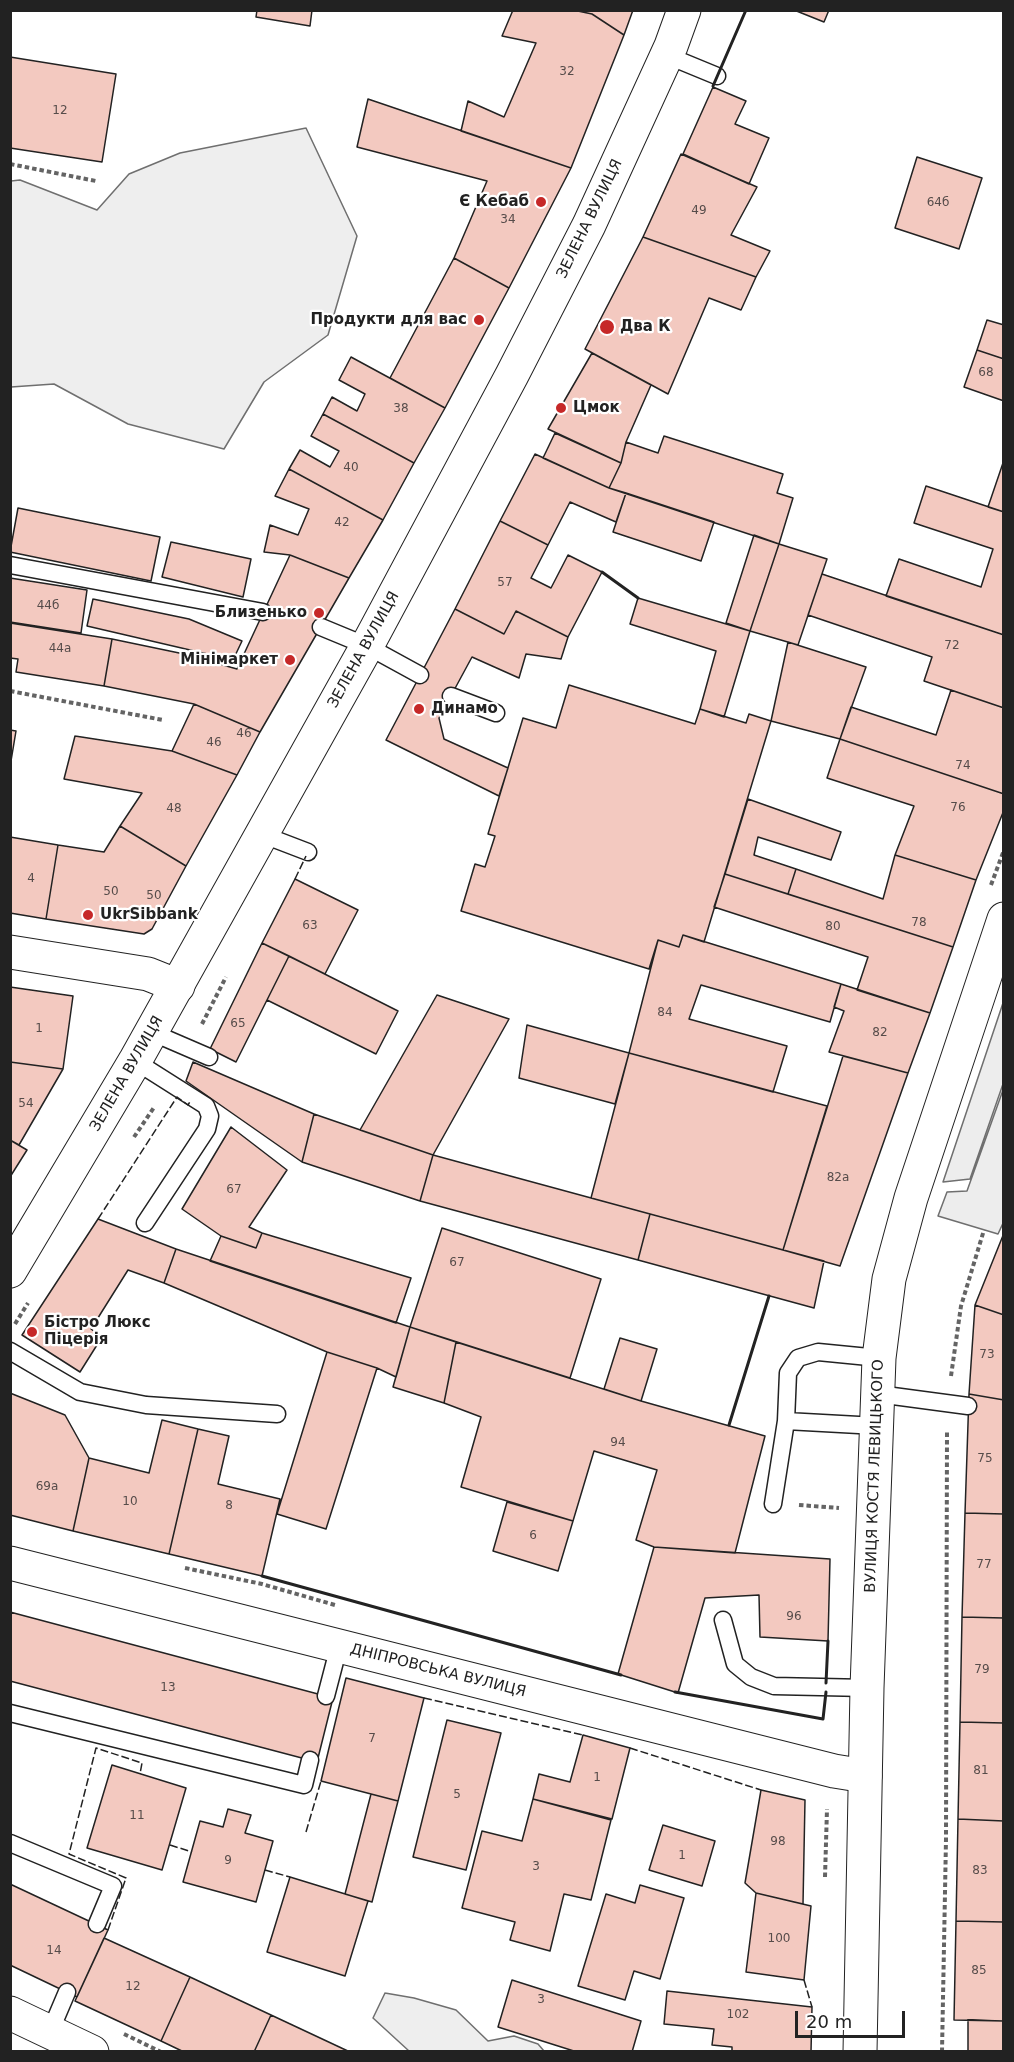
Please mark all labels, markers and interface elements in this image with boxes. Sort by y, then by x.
house number: 32 [559,65,575,79]
house number: 12 [52,104,68,118]
street label: ЗЕЛЕНА ВУЛИЦЯ [553,157,627,281]
place label: Є Кебаб [459,193,529,211]
marker: Є Кебаб [534,195,548,209]
house number: 64б [927,196,949,210]
house number: 49 [691,204,707,218]
house number: 34 [500,213,516,227]
place label: Продукти для вас [310,311,467,329]
marker: Продукти для вас [472,313,486,327]
marker: Два К [598,318,616,336]
place label: Два К [620,318,670,336]
house number: 68 [978,366,994,380]
place label: Цмок [573,399,620,417]
marker: Цмок [554,401,568,415]
house number: 38 [393,402,409,416]
house number: 40 [343,461,359,475]
house number: 42 [334,516,350,530]
house number: 57 [497,576,513,590]
street label: ЗЕЛЕНА ВУЛИЦЯ [325,589,403,711]
house number: 44б [37,599,59,613]
place label: Близенько [215,604,307,622]
marker: Близенько [312,606,326,620]
house number: 72 [944,639,960,653]
house number: 44а [49,642,71,656]
place label: Мінімаркет [180,651,278,669]
marker: Мінімаркет [283,653,297,667]
place label: Динамо [431,700,498,718]
marker: Динамо [412,702,426,716]
house number: 46 [236,727,252,741]
house number: 46 [206,736,222,750]
house number: 74 [955,759,971,773]
house number: 76 [950,801,966,815]
house number: 48 [166,802,182,816]
house number: 4 [27,872,35,886]
house number: 50 [103,885,119,899]
house number: 50 [146,889,162,903]
place label: UkrSibbank [100,906,198,924]
marker: UkrSibbank [81,908,95,922]
house number: 78 [911,916,927,930]
house number: 63 [302,919,318,933]
house number: 80 [825,920,841,934]
house number: 84 [657,1006,673,1020]
street label: ЗЕЛЕНА ВУЛИЦЯ [87,1013,167,1135]
house number: 65 [230,1017,246,1031]
house number: 1 [35,1022,43,1036]
house number: 82 [872,1026,888,1040]
house number: 54 [18,1097,34,1111]
house number: 82а [827,1171,849,1185]
house number: 67 [226,1183,242,1197]
house number: 67 [449,1256,465,1270]
place label: Бістро Люкс Піцерія [44,1314,151,1349]
marker: Бістро Люкс Піцерія [25,1325,39,1339]
house number: 73 [979,1348,995,1362]
street label: ВУЛИЦЯ КОСТЯ ЛЕВИЦЬКОГО [862,1359,888,1593]
house number: 94 [610,1436,626,1450]
house number: 75 [977,1452,993,1466]
house number: 69а [36,1480,58,1494]
house number: 10 [122,1495,138,1509]
house number: 8 [225,1499,233,1513]
house number: 6 [529,1529,537,1543]
house number: 77 [976,1558,992,1572]
house number: 96 [786,1610,802,1624]
street label: ДНІПРОВСЬКА ВУЛИЦЯ [348,1640,528,1702]
house number: 79 [974,1663,990,1677]
house number: 13 [160,1681,176,1695]
house number: 7 [368,1732,376,1746]
house number: 81 [973,1764,989,1778]
house number: 1 [593,1771,601,1785]
house number: 5 [453,1788,461,1802]
house number: 11 [129,1809,145,1823]
house number: 98 [770,1835,786,1849]
house number: 1 [678,1849,686,1863]
house number: 9 [224,1854,232,1868]
house number: 3 [532,1860,540,1874]
house number: 83 [972,1864,988,1878]
house number: 100 [768,1932,790,1946]
house number: 14 [46,1944,62,1958]
house number: 85 [971,1964,987,1978]
house number: 12 [125,1980,141,1994]
house number: 3 [537,1993,545,2007]
scale bar [798,1999,908,2037]
house number: 102 [727,2008,749,2022]
text: 20 m [806,2011,852,2032]

